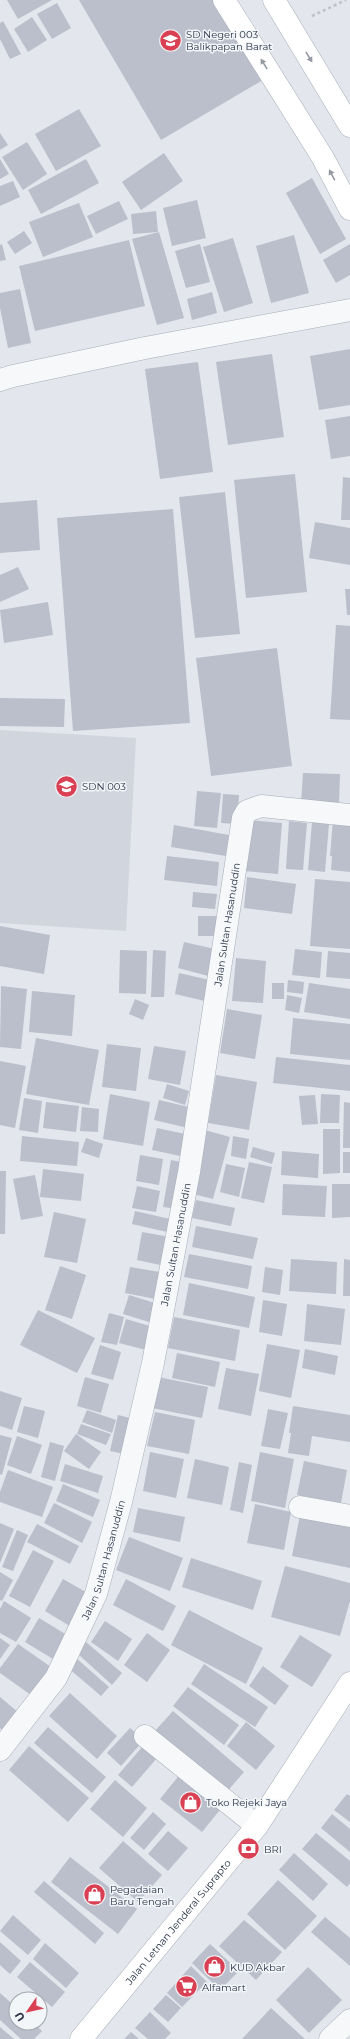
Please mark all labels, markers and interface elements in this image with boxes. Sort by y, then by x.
school or university icon: SD Negeri 003 Balikpapan Barat [158,27,184,53]
place label: SD Negeri 003 Balikpapan Barat [186,28,272,53]
one-way arrow [305,51,312,63]
one-way arrow [260,59,268,69]
one-way arrow [328,169,335,181]
school or university icon: SDN 003 [54,773,80,799]
place label: SDN 003 [82,780,126,793]
street label: Jalan Sultan Hasanuddin [211,862,243,988]
street label: Jalan Sultan Hasanuddin [157,1182,193,1308]
street label: Jalan Sultan Hasanuddin [78,1498,128,1623]
shop icon: Toko Rejeki Jaya [178,1789,204,1815]
place label: Toko Rejeki Jaya [206,1796,287,1809]
bank icon: BRI [235,1836,261,1862]
place label: BRI [264,1843,282,1856]
street label: Jalan Letnan Jenderal Suprapto [122,1857,233,1988]
shop icon: Pegadaian Baru Tengah [81,1882,107,1908]
place label: Pegadaian Baru Tengah [110,1883,174,1908]
shop icon: KUD Akbar [202,1954,228,1980]
place label: KUD Akbar [230,1961,286,1974]
supermarket icon: Alfamart [174,1974,200,2000]
place label: Alfamart [202,1981,246,1994]
north arrow [8,1991,48,2031]
text: U [11,2009,28,2024]

